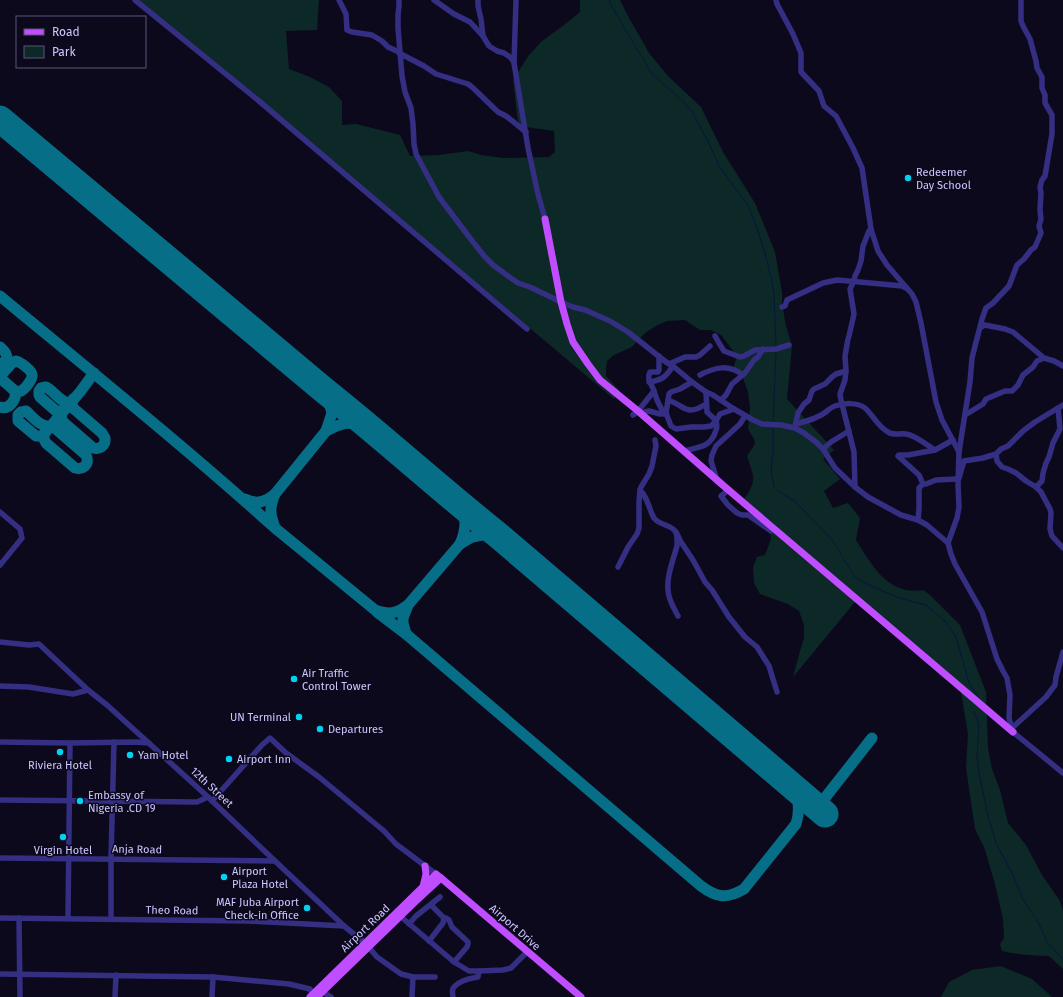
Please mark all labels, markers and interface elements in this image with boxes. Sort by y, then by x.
legend [16,16,146,68]
text: Road [52,25,80,39]
text: Park [52,45,76,59]
place label: Redeemer Day School [916,166,971,192]
marker: Redeemer Day School [903,173,913,183]
place label: Air Traffic Control Tower [302,667,372,693]
marker: Air Traffic Control Tower [289,674,299,684]
place label: UN Terminal [230,711,291,724]
marker: UN Terminal [294,712,304,722]
place label: Departures [328,723,383,736]
marker: Departures [315,724,325,734]
marker: Riviera Hotel [55,747,65,757]
place label: Yam Hotel [138,749,188,762]
marker: Yam Hotel [125,750,135,760]
place label: Airport Inn [237,753,291,766]
marker: Airport Inn [224,754,234,764]
place label: Riviera Hotel [28,759,92,772]
street label: 12th Street [188,764,236,810]
place label: Embassy of Nigeria .CD 19 [88,789,156,815]
marker: Embassy of Nigeria .CD 19 [75,796,85,806]
marker: Virgin Hotel [58,832,68,842]
street label: Anja Road [112,843,162,856]
place label: Virgin Hotel [34,844,92,857]
place label: Airport Plaza Hotel [232,865,288,891]
marker: Airport Plaza Hotel [219,872,229,882]
place label: MAF Juba Airport Check-in Office [216,896,299,922]
street label: Airport Road [338,902,393,955]
street label: Airport Drive [486,902,543,953]
marker: MAF Juba Airport Check-in Office [302,903,312,913]
street label: Theo Road [145,904,199,917]

